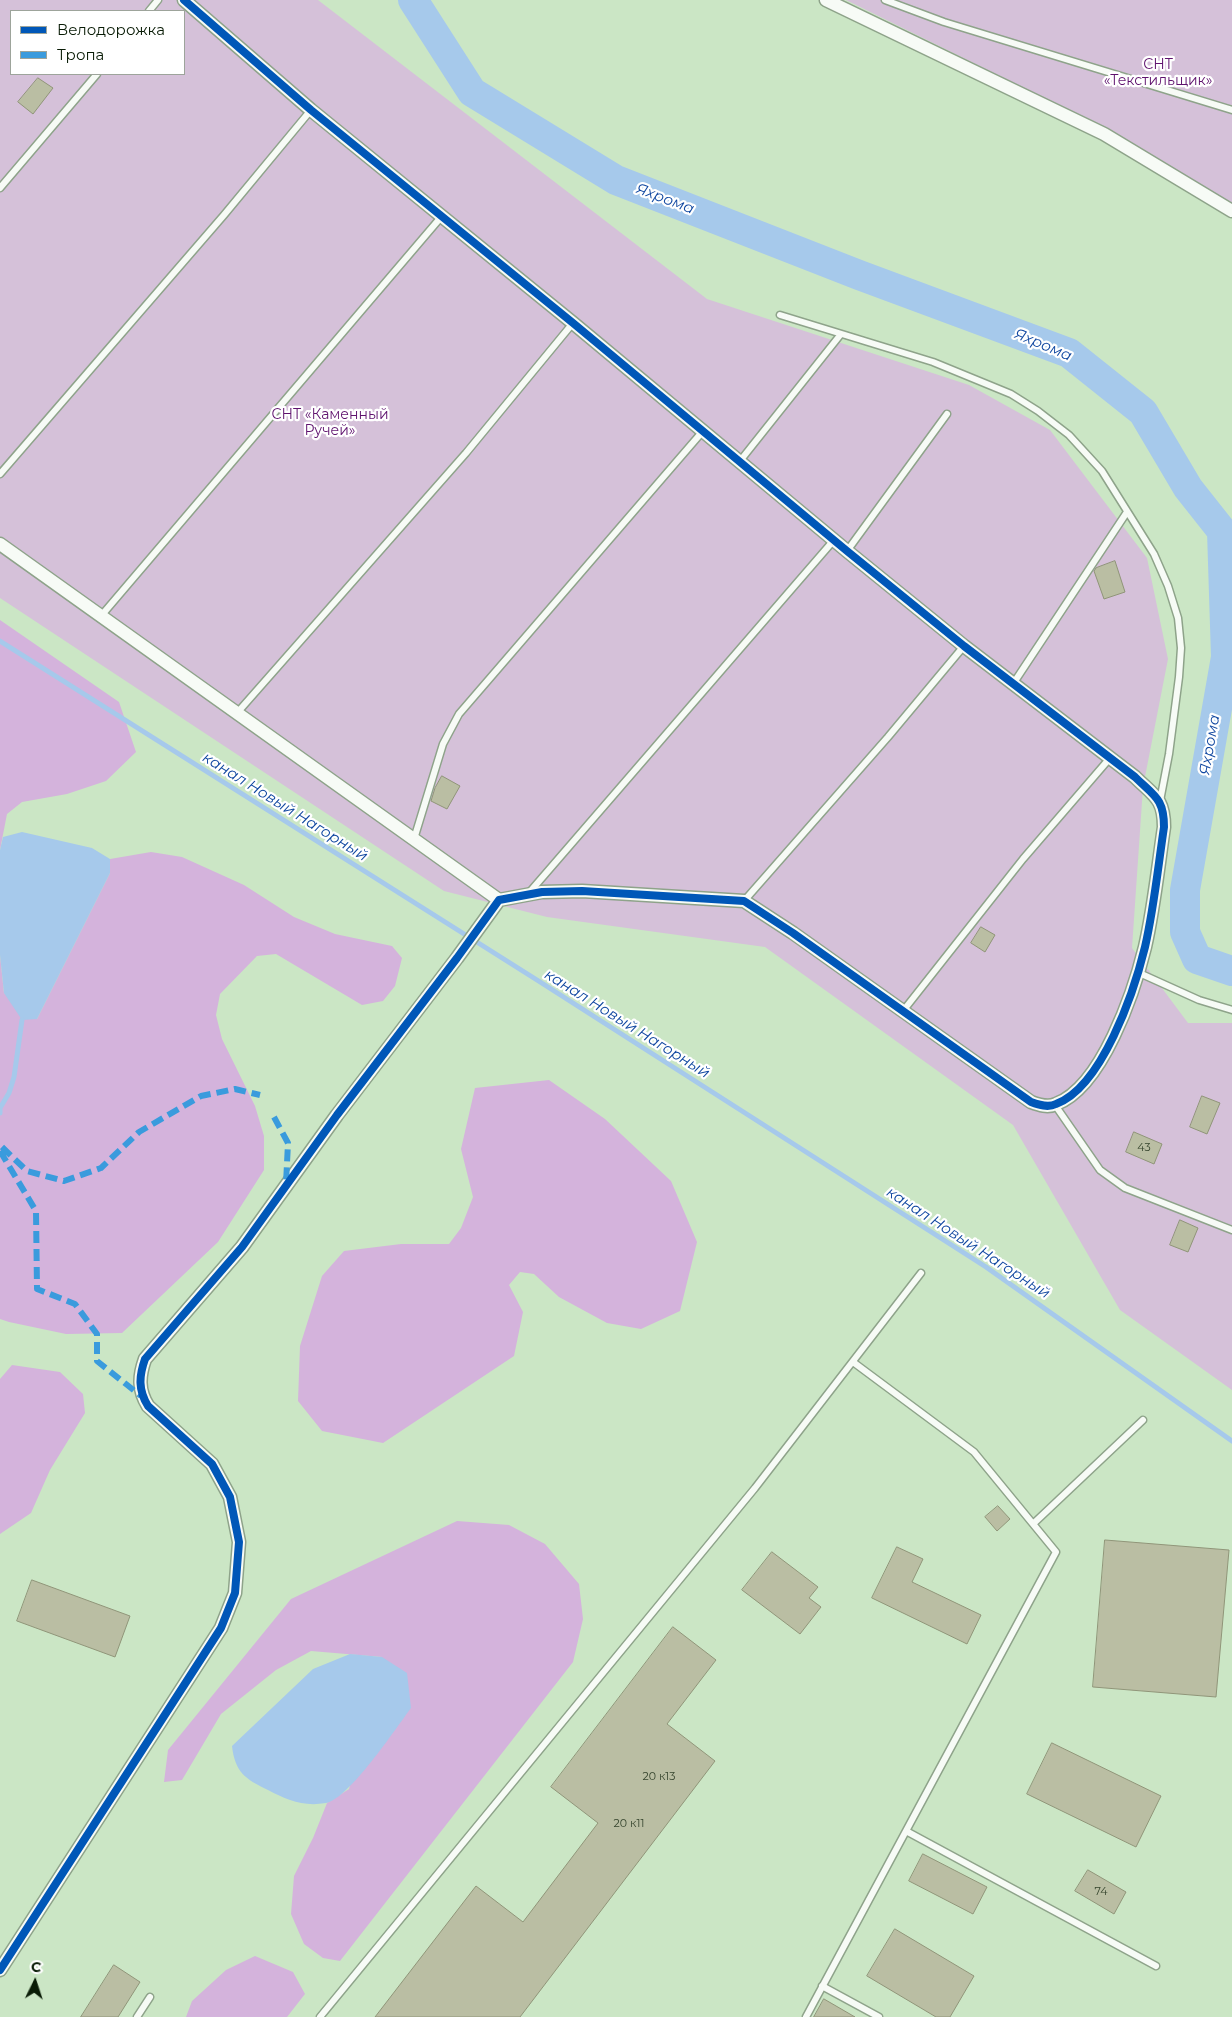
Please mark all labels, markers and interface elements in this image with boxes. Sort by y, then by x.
legend [10,10,185,75]
text: Велодорожка [57,20,165,39]
text: Тропа [57,45,104,64]
park label: СНТ «Текстильщик» [1104,57,1212,90]
water label: Яхрома [633,180,697,218]
water label: Яхрома [1011,325,1075,365]
park label: СНТ «Каменный Ручей» [271,407,389,440]
water label: Яхрома [1196,713,1224,777]
water label: канал Новый Нагорный [199,749,371,865]
water label: канал Новый Нагорный [541,966,713,1082]
house number: 43 [1137,1141,1151,1155]
water label: канал Новый Нагорный [883,1183,1053,1303]
house number: 20 к13 [642,1770,676,1784]
house number: 20 к11 [614,1817,644,1831]
house number: 74 [1094,1885,1108,1899]
north arrow [10,1957,60,2007]
text: С [30,1958,42,1976]

